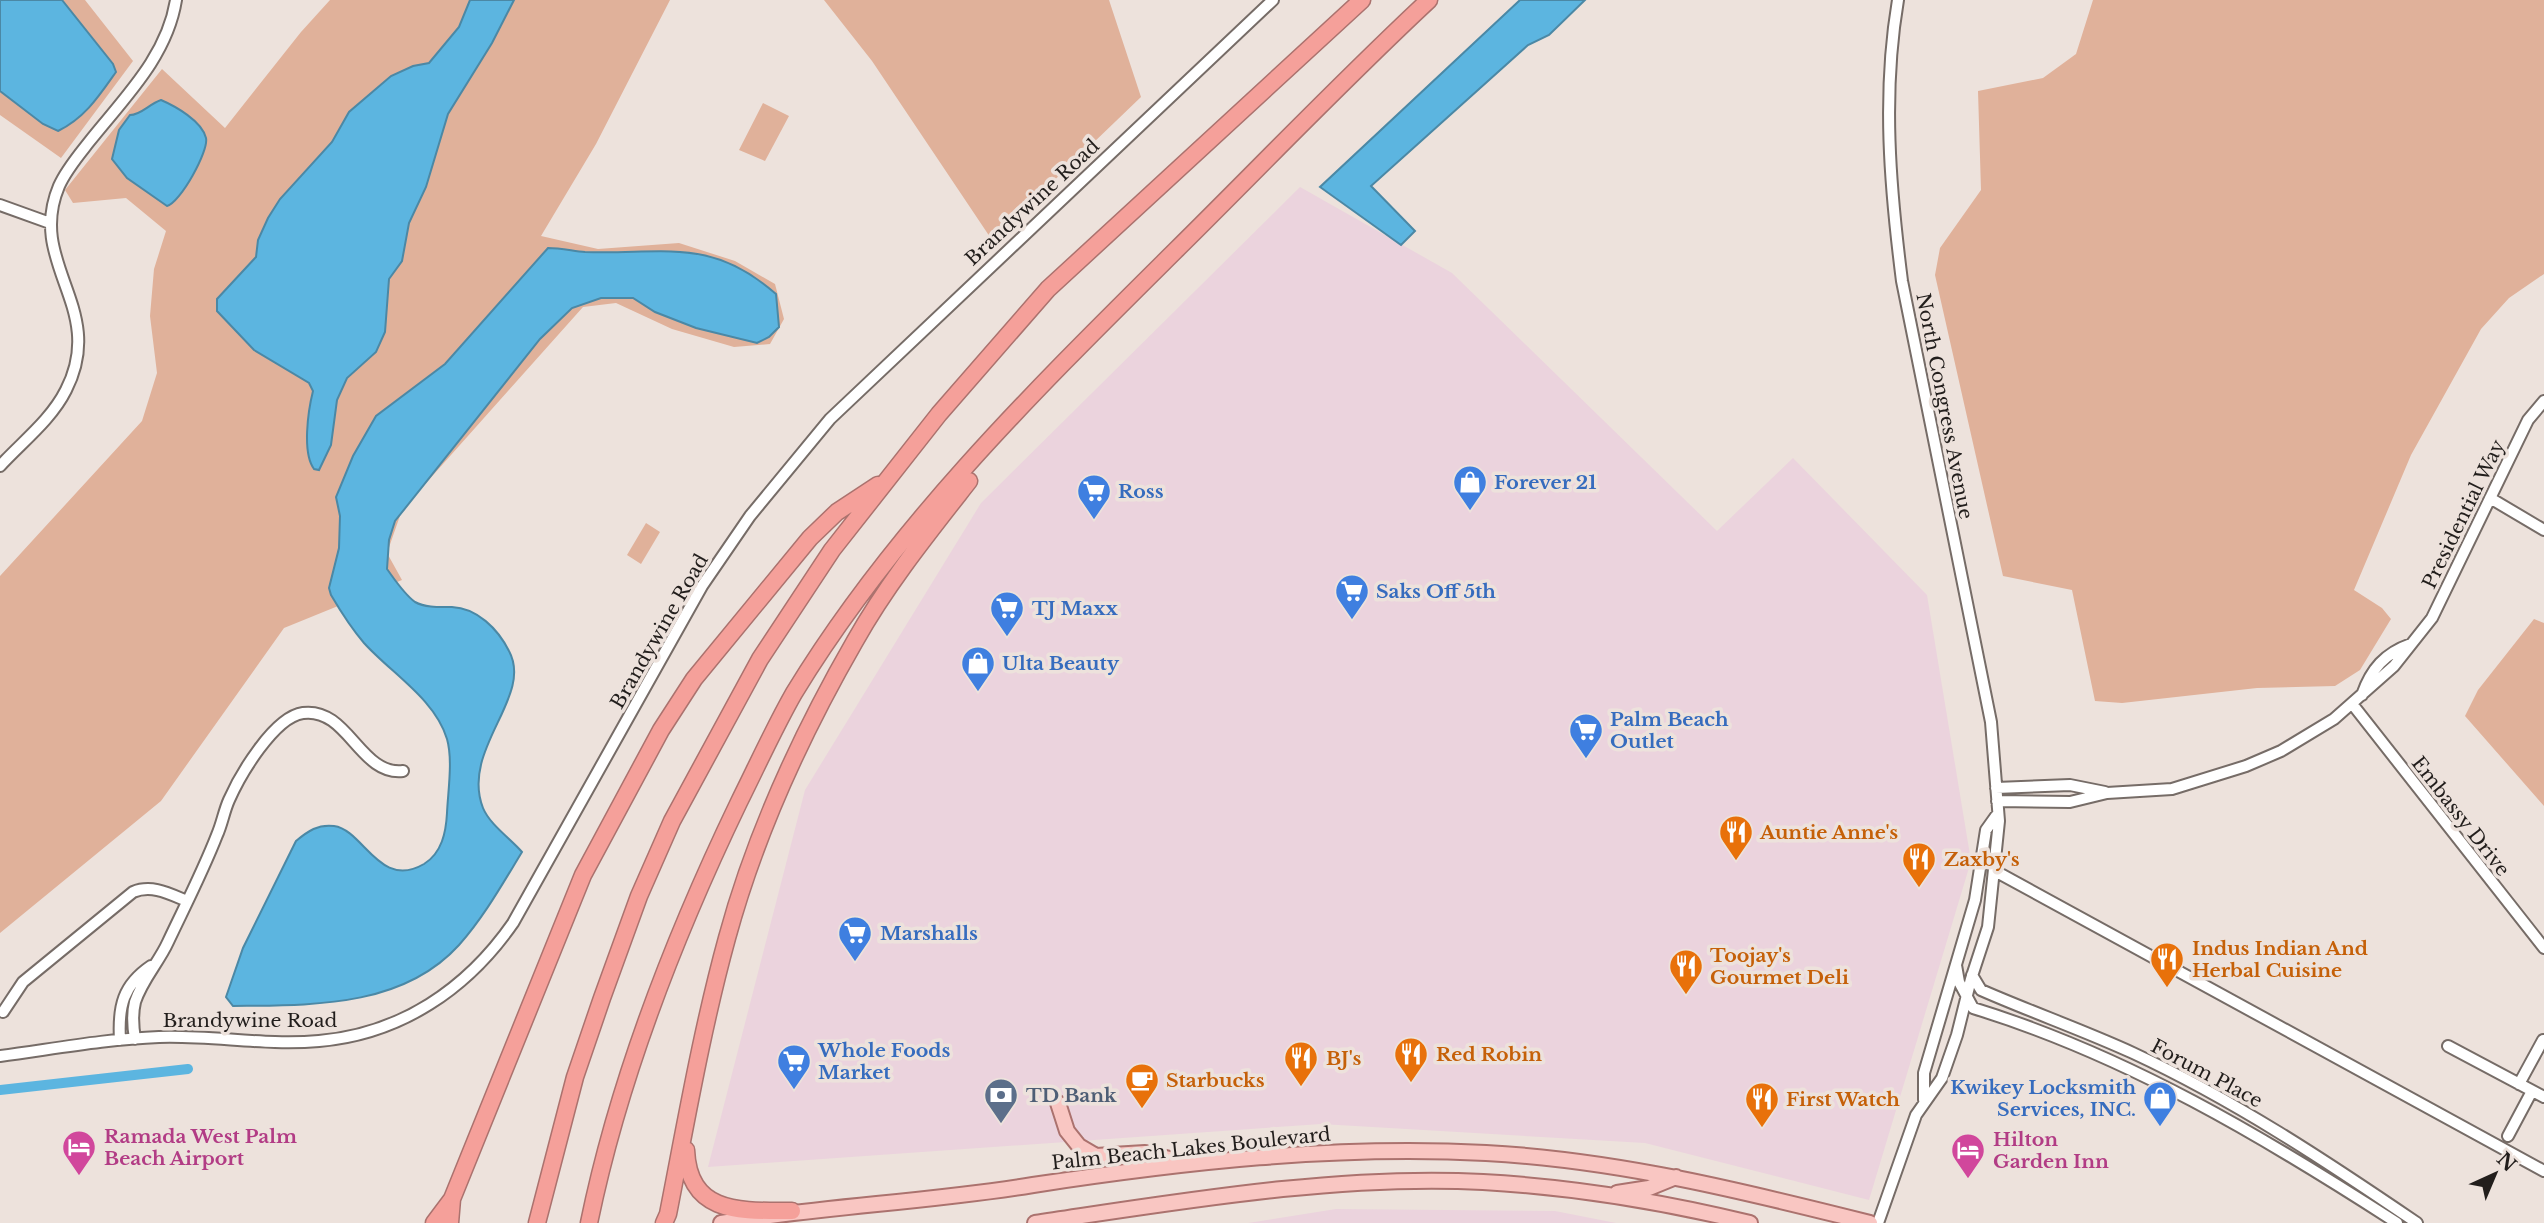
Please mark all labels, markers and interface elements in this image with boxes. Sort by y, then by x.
street label: Brandywine Road [961,134,1104,270]
street label: North Congress Avenue [1911,291,1978,521]
street label: Presidential Way [2417,436,2509,592]
shop icon: Forever 21 [1451,463,1489,512]
place label: Forever 21 [1494,471,1597,494]
supermarket icon: Ross [1075,472,1113,521]
place label: Ross [1118,480,1164,503]
street label: Brandywine Road [606,550,713,713]
supermarket icon: Saks Off 5th [1333,572,1371,621]
place label: Saks Off 5th [1376,580,1496,603]
supermarket icon: TJ Maxx [988,589,1026,638]
place label: TJ Maxx [1032,597,1118,620]
shop icon: Ulta Beauty [959,644,997,693]
place label: Ulta Beauty [1002,652,1120,675]
place label: Palm Beach Outlet [1610,708,1729,753]
supermarket icon: Palm Beach Outlet [1567,711,1605,760]
street label: Embassy Drive [2407,752,2514,881]
restaurant icon: Auntie Anne's [1717,813,1755,862]
place label: Auntie Anne's [1759,821,1898,844]
restaurant icon: Zaxby's [1900,840,1938,889]
place label: Zaxby's [1944,848,2020,871]
supermarket icon: Marshalls [836,914,874,963]
place label: Marshalls [880,922,978,945]
place label: Indus Indian And Herbal Cuisine [2192,937,2368,982]
restaurant icon: Indus Indian And Herbal Cuisine [2148,940,2186,989]
place label: Toojay's Gourmet Deli [1710,944,1849,989]
restaurant icon: Toojay's Gourmet Deli [1667,947,1705,996]
street label: Brandywine Road [163,1009,338,1032]
street label: Forum Place [2147,1034,2266,1112]
restaurant icon: Red Robin [1392,1035,1430,1084]
place label: Whole Foods Market [817,1039,951,1084]
restaurant icon: BJ's [1282,1039,1320,1088]
supermarket icon: Whole Foods Market [775,1042,813,1091]
place label: Red Robin [1436,1043,1542,1066]
place label: BJ's [1326,1047,1362,1070]
cafe icon: Starbucks [1123,1061,1161,1110]
place label: Starbucks [1166,1069,1265,1092]
bank icon: TD Bank [982,1076,1020,1125]
place label: Kwikey Locksmith Services, INC. [1950,1076,2136,1121]
shop icon: Kwikey Locksmith Services, INC. [2141,1079,2179,1128]
restaurant icon: First Watch [1743,1080,1781,1129]
place label: TD Bank [1026,1084,1117,1107]
place label: First Watch [1786,1088,1900,1111]
street label: Palm Beach Lakes Boulevard [1050,1122,1332,1175]
place label: Ramada West Palm Beach Airport [104,1125,297,1170]
hotel icon: Ramada West Palm Beach Airport [60,1128,98,1177]
place label: Hilton Garden Inn [1993,1128,2109,1173]
hotel icon: Hilton Garden Inn [1949,1131,1987,1180]
north arrow [2460,1139,2530,1209]
text: N [2492,1148,2521,1177]

